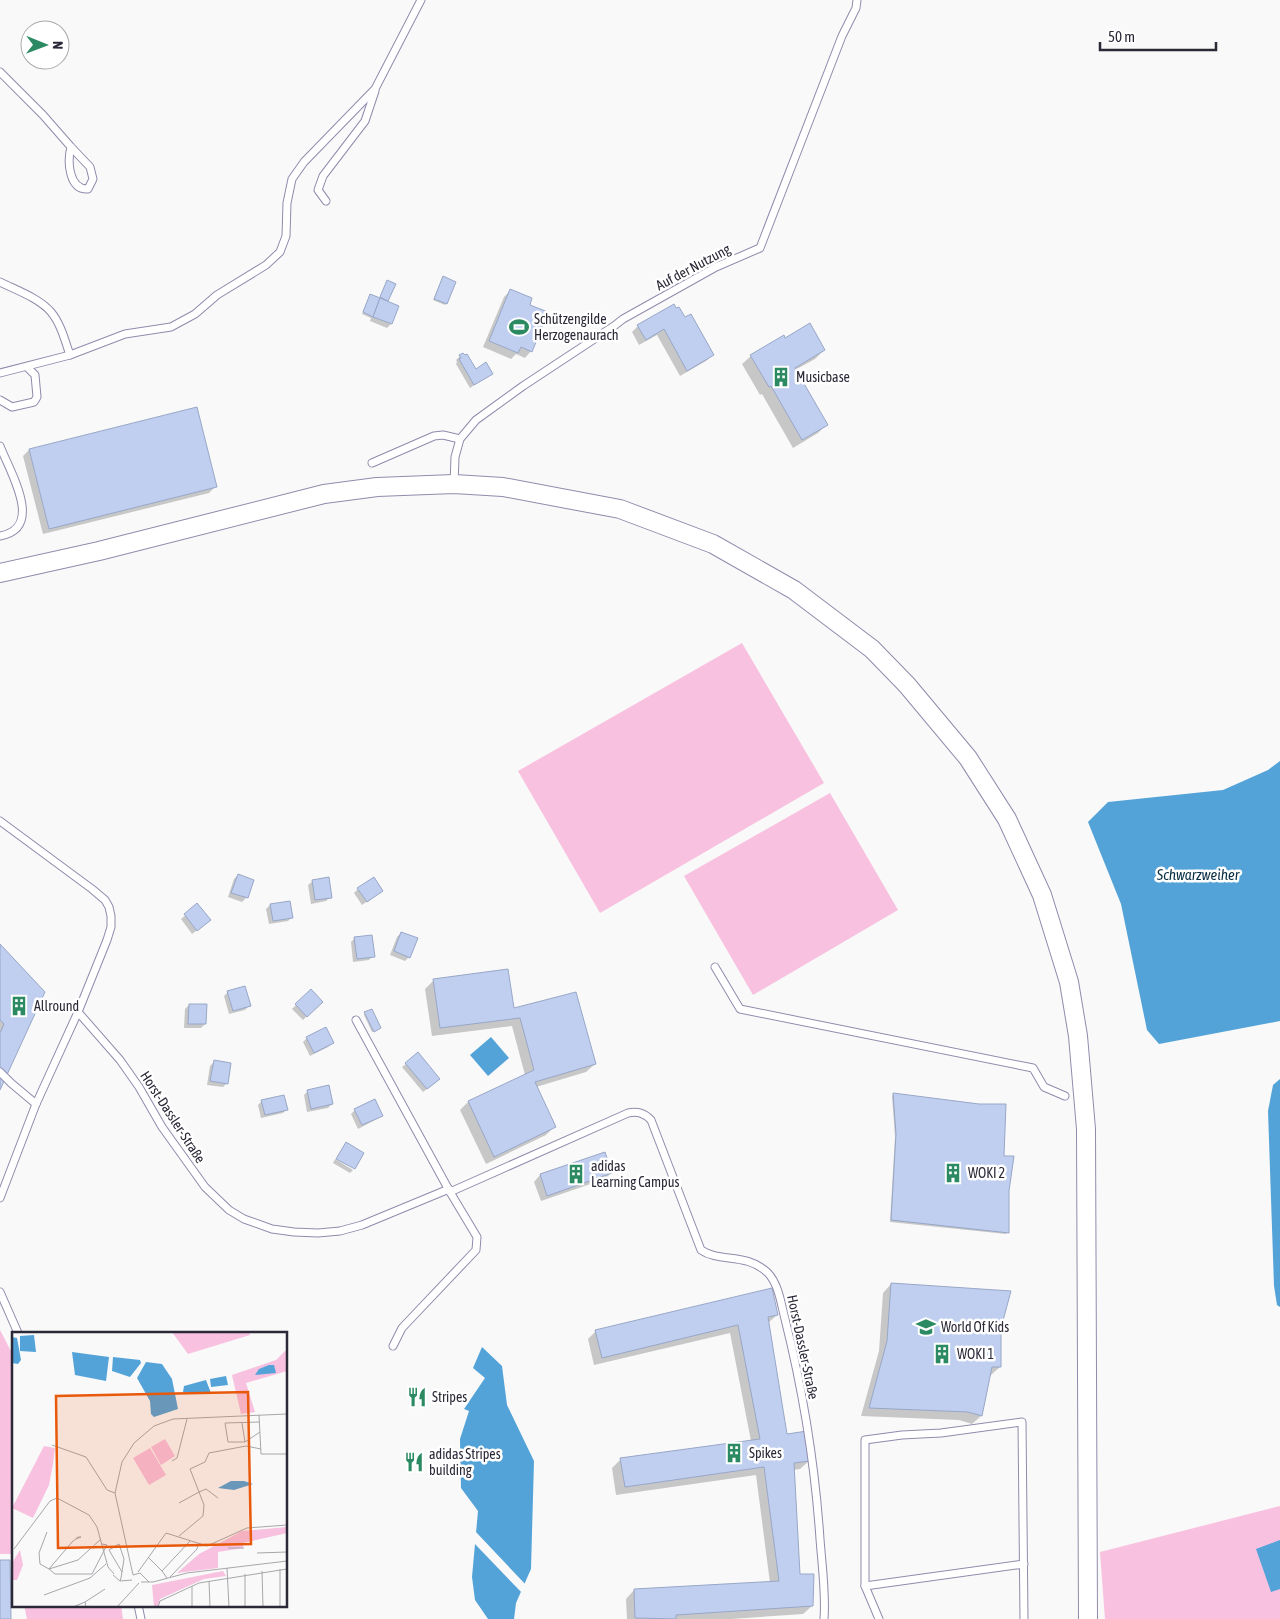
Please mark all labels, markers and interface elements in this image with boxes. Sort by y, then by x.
north arrow [20,20,70,70]
scale bar [1100,20,1216,52]
text: 50 m [1108,28,1135,45]
text: N [50,41,66,49]
street label: Auf der Nutzung [653,241,733,293]
place label: Schützengilde Herzogenaurach [534,311,619,343]
sports icon: Schützengilde Herzogenaurach [508,316,530,338]
building icon: Musicbase [770,366,792,388]
place label: Musicbase [796,369,850,385]
water label: Schwarzweiher [1156,866,1240,883]
building icon: Allround [8,995,30,1017]
place label: Allround [34,998,79,1014]
street label: Horst-Dassler-Straße [137,1068,209,1166]
place label: adidas Learning Campus [591,1158,679,1190]
building icon: WOKI 2 [942,1162,964,1184]
building icon: adidas Learning Campus [565,1163,587,1185]
place label: WOKI 2 [968,1165,1005,1181]
street label: Horst-Dassler-Straße [784,1293,822,1401]
school or university icon: World Of Kids [915,1316,937,1338]
place label: World Of Kids [941,1319,1009,1335]
inset map [12,1332,288,1606]
building icon: WOKI 1 [931,1343,953,1365]
place label: WOKI 1 [957,1346,994,1362]
restaurant icon: Stripes [406,1386,428,1408]
place label: Stripes [432,1389,467,1405]
building icon: Spikes [723,1442,745,1464]
place label: Spikes [749,1445,782,1461]
place label: adidas Stripes building [429,1446,501,1478]
restaurant icon: adidas Stripes building [403,1451,425,1473]

